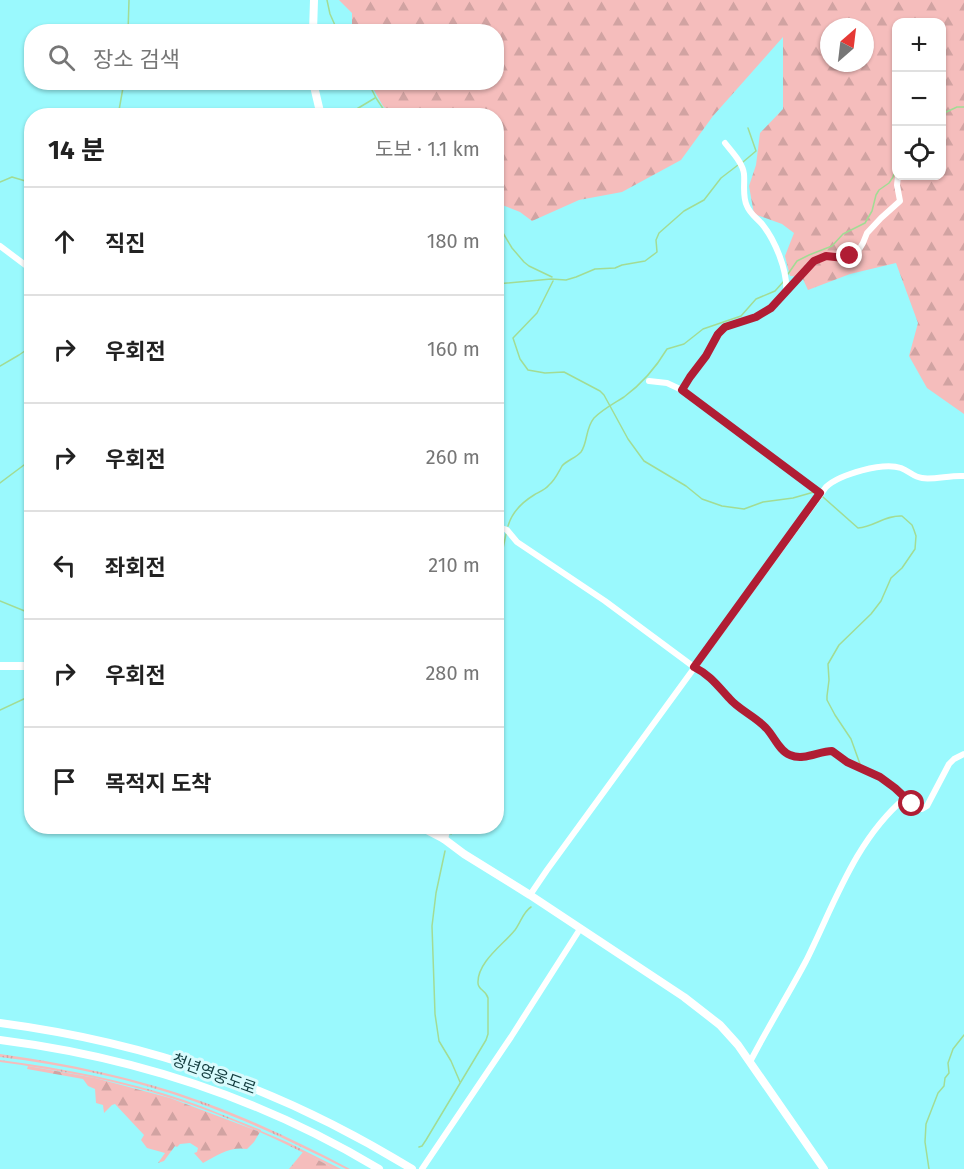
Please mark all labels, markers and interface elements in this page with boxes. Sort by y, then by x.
north arrow [820,18,874,72]
map controls [892,18,946,180]
button: + [892,18,946,72]
search box [24,24,504,90]
icon: search [45,41,78,74]
text: 장소 검색 [93,46,180,73]
button: − [892,72,946,126]
button: locate [892,126,946,180]
text: 14 분 [48,135,105,166]
text: 도보 · 1.1 km [375,137,480,161]
icon: ahead [48,225,81,258]
text: 180 m [427,229,480,253]
text: 직진 [105,230,145,257]
route end [836,242,862,268]
icon: right [48,333,81,366]
text: 160 m [427,337,480,361]
text: 우회전 [105,338,166,365]
icon: right [48,441,81,474]
text: 260 m [426,445,480,469]
text: 우회전 [105,446,166,473]
icon: left [48,549,81,582]
text: 210 m [428,553,480,577]
text: 좌회전 [105,554,166,581]
icon: right [48,657,81,690]
text: 280 m [425,661,480,685]
text: 우회전 [105,662,166,689]
icon: arrive [48,765,81,798]
text: 목적지 도착 [105,770,211,797]
route start [898,790,924,816]
street label: 청년영웅도로 [169,1050,259,1098]

